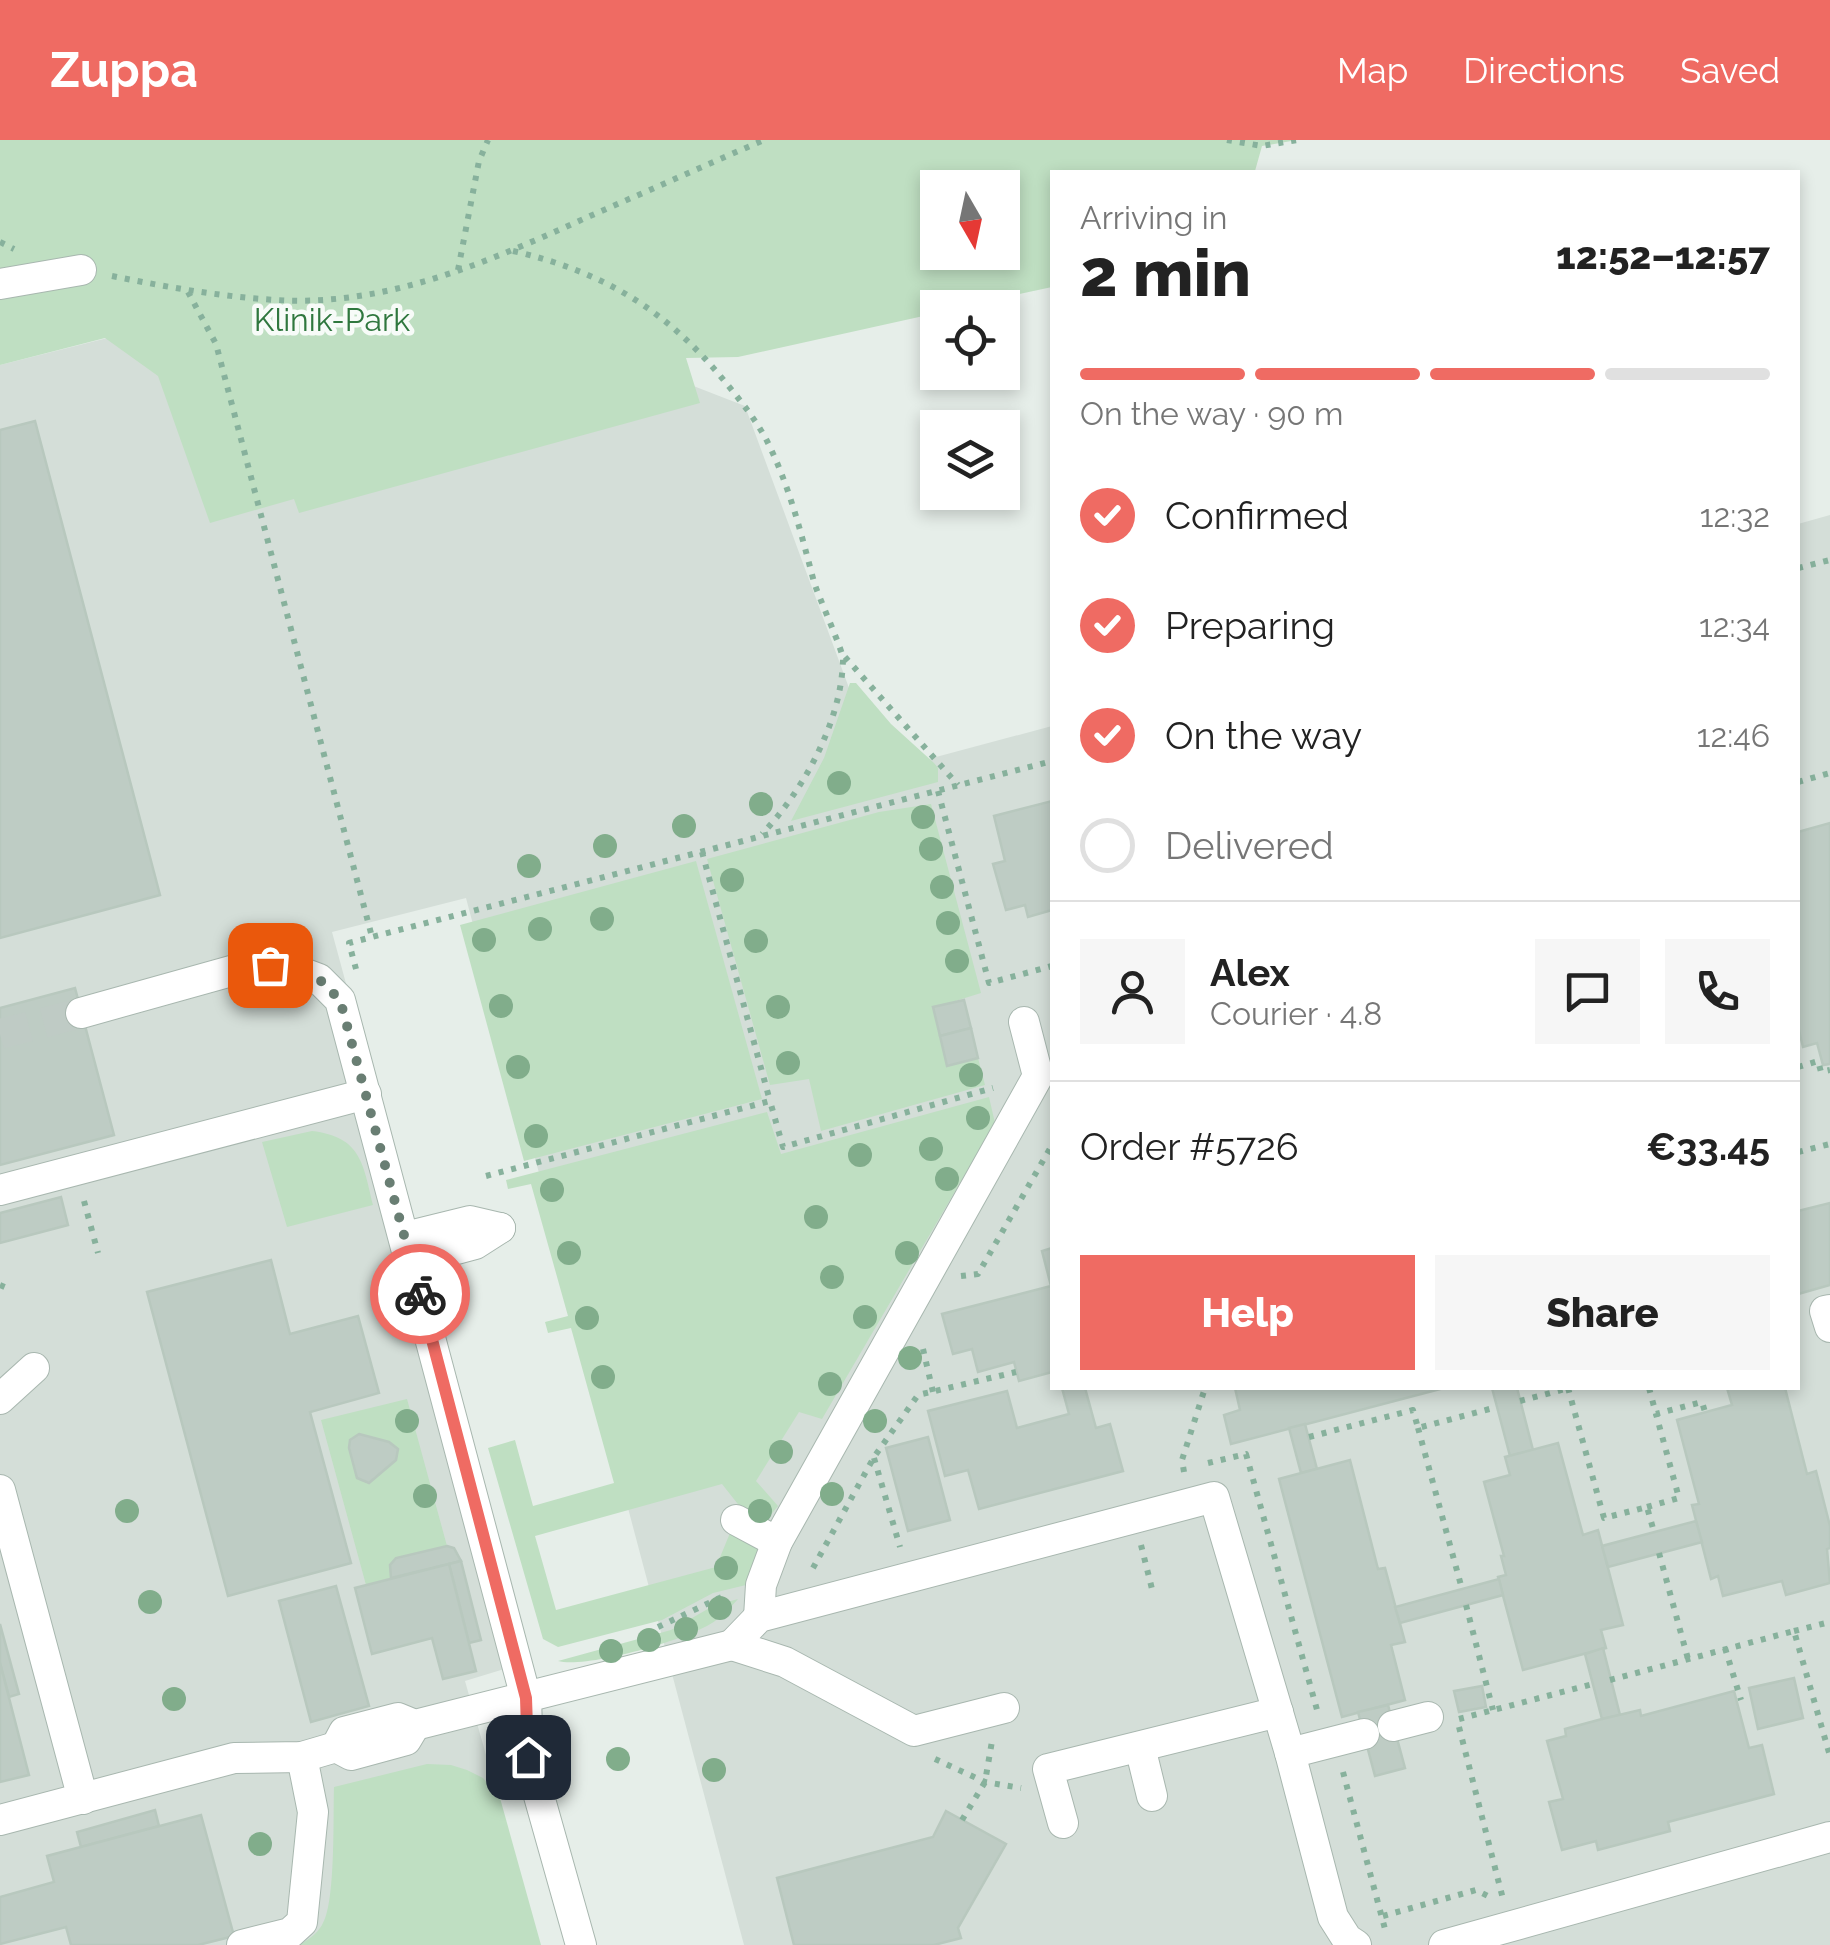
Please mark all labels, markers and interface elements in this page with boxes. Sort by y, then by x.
text: Zuppa [50,42,198,98]
text: Map [1337,50,1408,91]
text: Directions [1463,50,1625,91]
text: Saved [1680,50,1780,91]
north arrow [920,170,1020,270]
map controls [920,170,1020,510]
text: Arriving in [1080,199,1227,236]
text: 12:52–12:57 [1556,233,1770,278]
text: 2 min [1080,235,1251,311]
button: locate [920,290,1020,390]
park label: Klinik-Park [254,301,410,338]
text: On the way · 90 m [1080,395,1343,432]
button: layers [920,410,1020,510]
icon: check [1080,488,1135,543]
text: Confirmed [1165,493,1349,538]
text: 12:32 [1700,497,1770,534]
icon: check [1080,598,1135,653]
text: Preparing [1165,603,1335,648]
text: 12:34 [1699,607,1770,644]
icon: check [1080,708,1135,763]
text: On the way [1165,713,1362,758]
text: 12:46 [1697,717,1770,754]
text: Delivered [1165,823,1334,868]
pin [228,923,313,1008]
icon: bag [243,938,298,993]
button: person [1080,939,1185,1044]
button: chat [1535,939,1640,1044]
button: phone [1665,939,1770,1044]
text: Alex [1210,950,1290,995]
text: Courier · 4.8 [1210,995,1382,1032]
text: Order #5726 [1080,1124,1299,1169]
text: €33.45 [1646,1124,1770,1169]
courier [370,1244,470,1344]
button: Help [1080,1255,1415,1370]
button: Share [1435,1255,1770,1370]
icon: bike [393,1267,448,1322]
pin [486,1715,571,1800]
icon: home [501,1730,556,1785]

